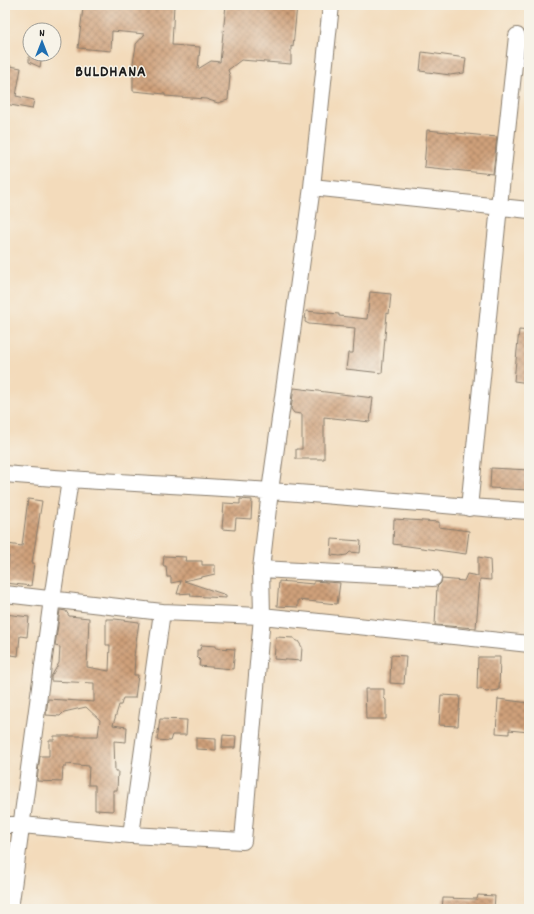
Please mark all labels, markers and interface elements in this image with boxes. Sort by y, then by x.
north arrow [22,22,62,62]
text: N [39,26,45,42]
district label: BULDHANA [75,61,147,84]

